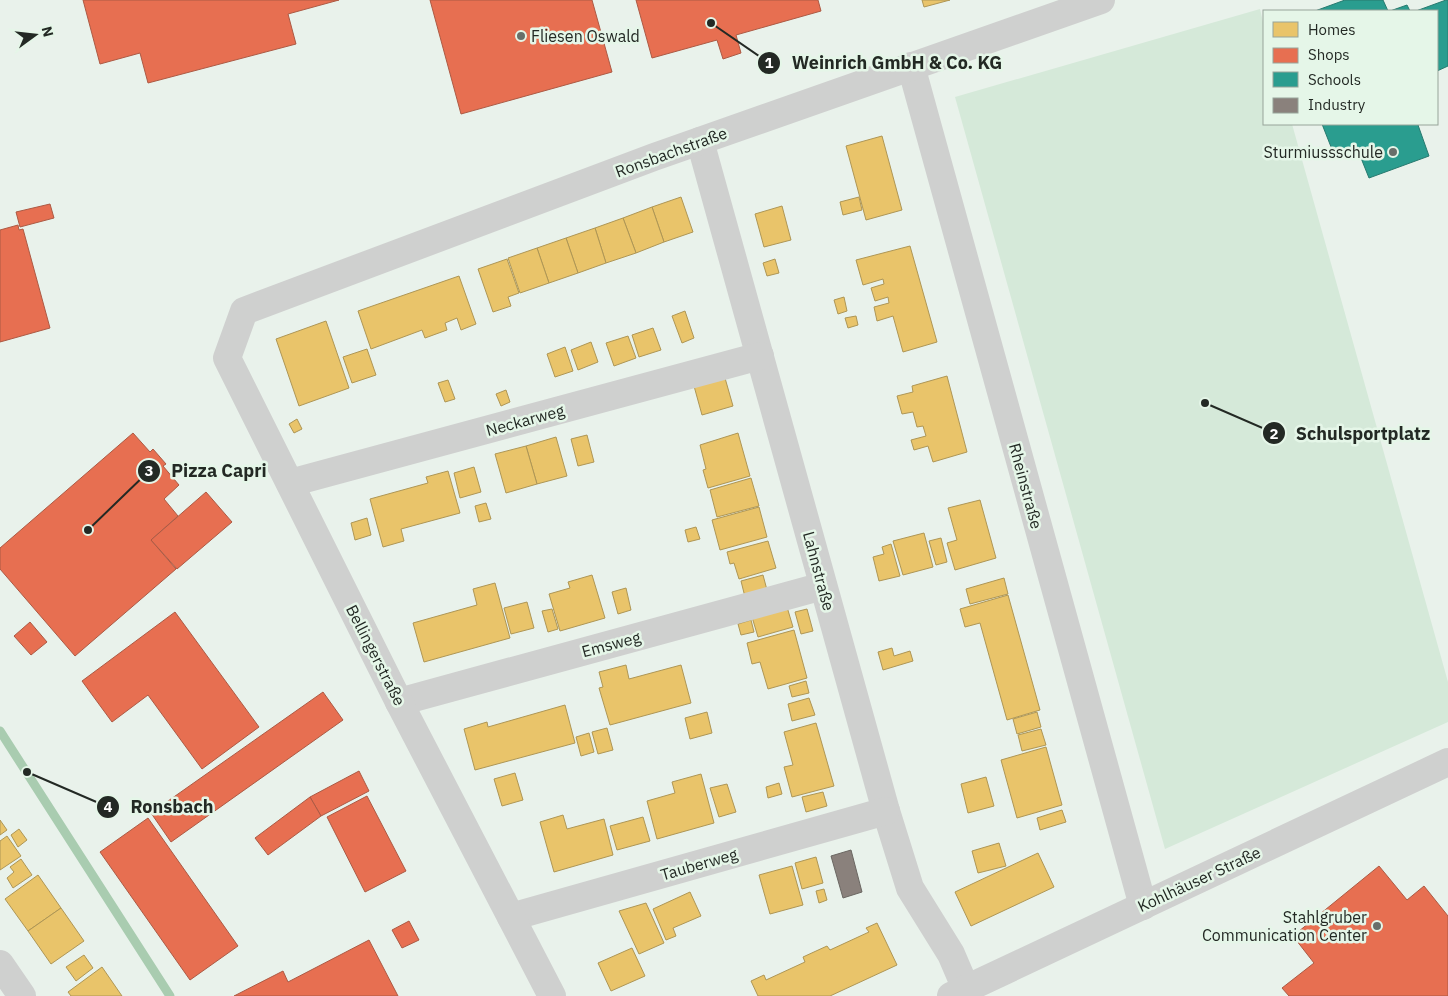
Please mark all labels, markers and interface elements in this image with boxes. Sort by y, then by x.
north arrow [10,10,60,60]
legend [1263,10,1438,125]
text: Homes [1308,20,1356,39]
text: N [38,24,58,39]
place label: Fliesen Oswald [531,26,640,46]
marker: Fliesen Oswald [515,30,527,42]
text: Shops [1308,45,1350,64]
callout: Weinrich GmbH & Co. KG [756,46,1012,79]
text: Weinrich GmbH & Co. KG [792,51,1002,74]
text: 1 [764,53,774,72]
text: Schools [1308,70,1361,89]
text: Industry [1308,95,1366,114]
street label: Ronsbachstraße [612,122,730,181]
place label: Sturmiussschule [1264,142,1383,162]
marker: Sturmiussschule [1387,146,1399,158]
street label: Neckarweg [484,400,567,440]
callout: Schulsportplatz [1261,417,1441,450]
text: Schulsportplatz [1296,422,1430,445]
text: 2 [1269,424,1279,443]
street label: Rheinstraße [1005,441,1047,531]
callout: Pizza Capri [136,455,277,488]
text: Pizza Capri [171,459,267,482]
text: 3 [144,461,154,480]
street label: Lahnstraße [799,529,839,613]
street label: Bellingerstraße [342,601,410,709]
street label: Emsweg [579,626,643,661]
callout: Ronsbach [96,790,224,823]
text: Ronsbach [130,795,214,818]
text: 4 [103,797,113,816]
street label: Kohlhäuser Straße [1134,842,1264,916]
street label: Tauberweg [658,843,740,885]
place label: Stahlgruber Communication Center [1202,907,1367,945]
marker: Stahlgruber Communication Center [1371,920,1383,932]

